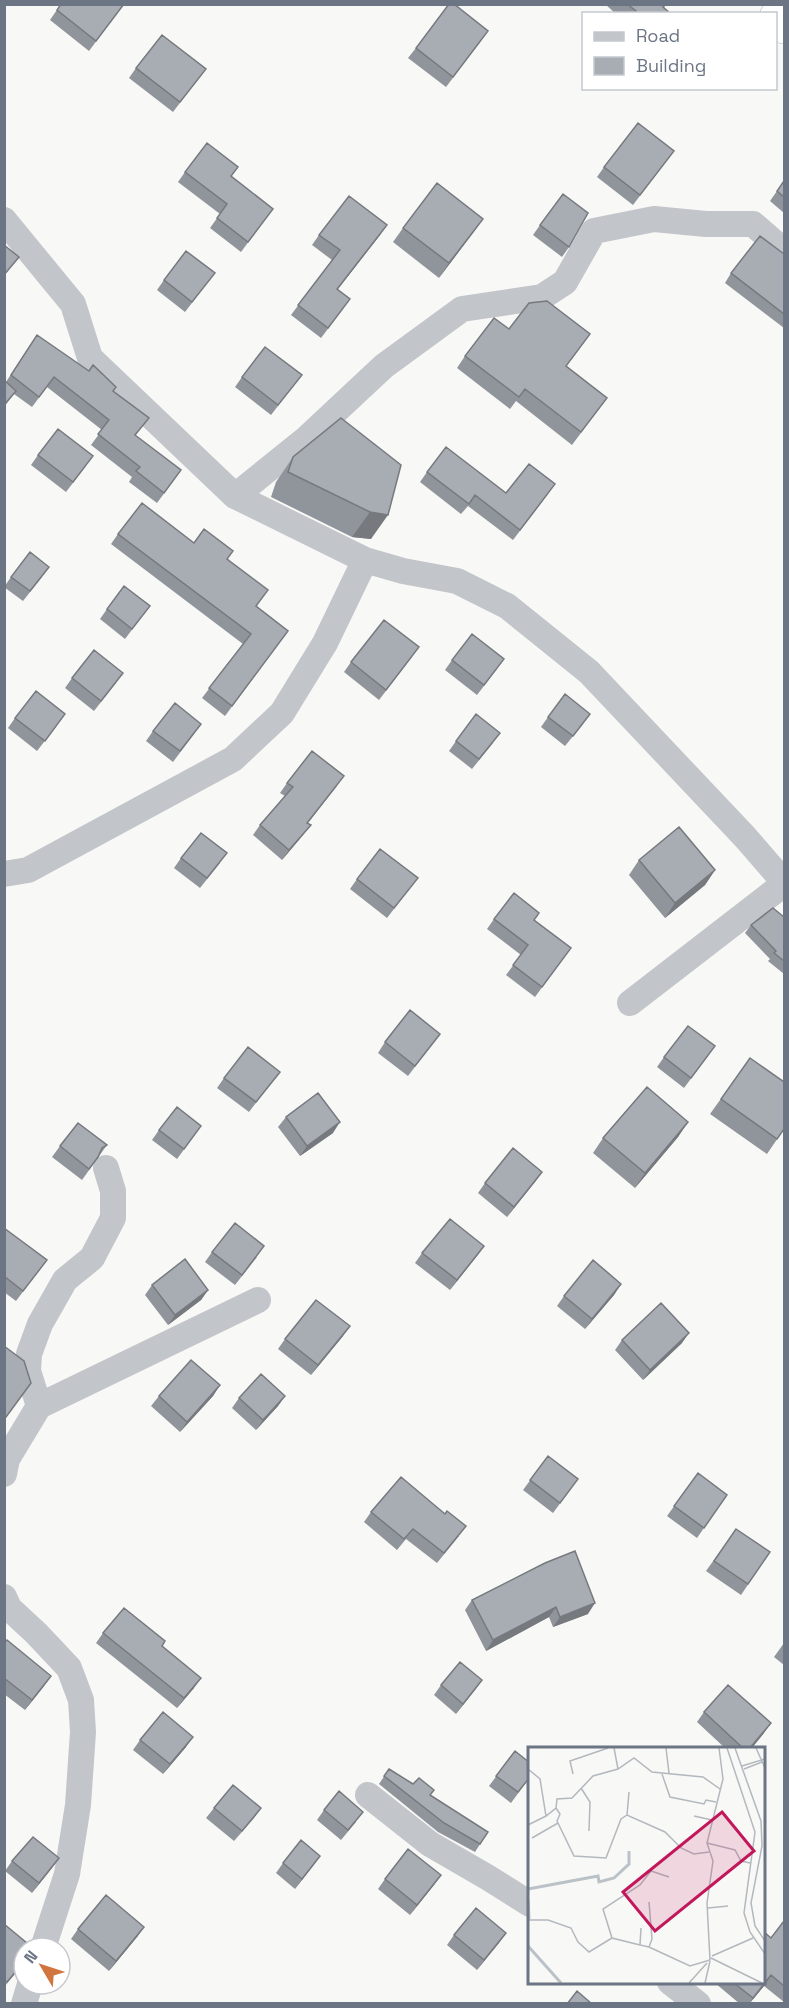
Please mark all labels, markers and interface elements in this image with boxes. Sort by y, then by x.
legend [582,12,777,90]
text: Road [636,24,680,47]
text: Building [636,54,706,77]
inset map [528,1747,765,1984]
north arrow [12,1936,72,1996]
text: N [19,1946,42,1968]

